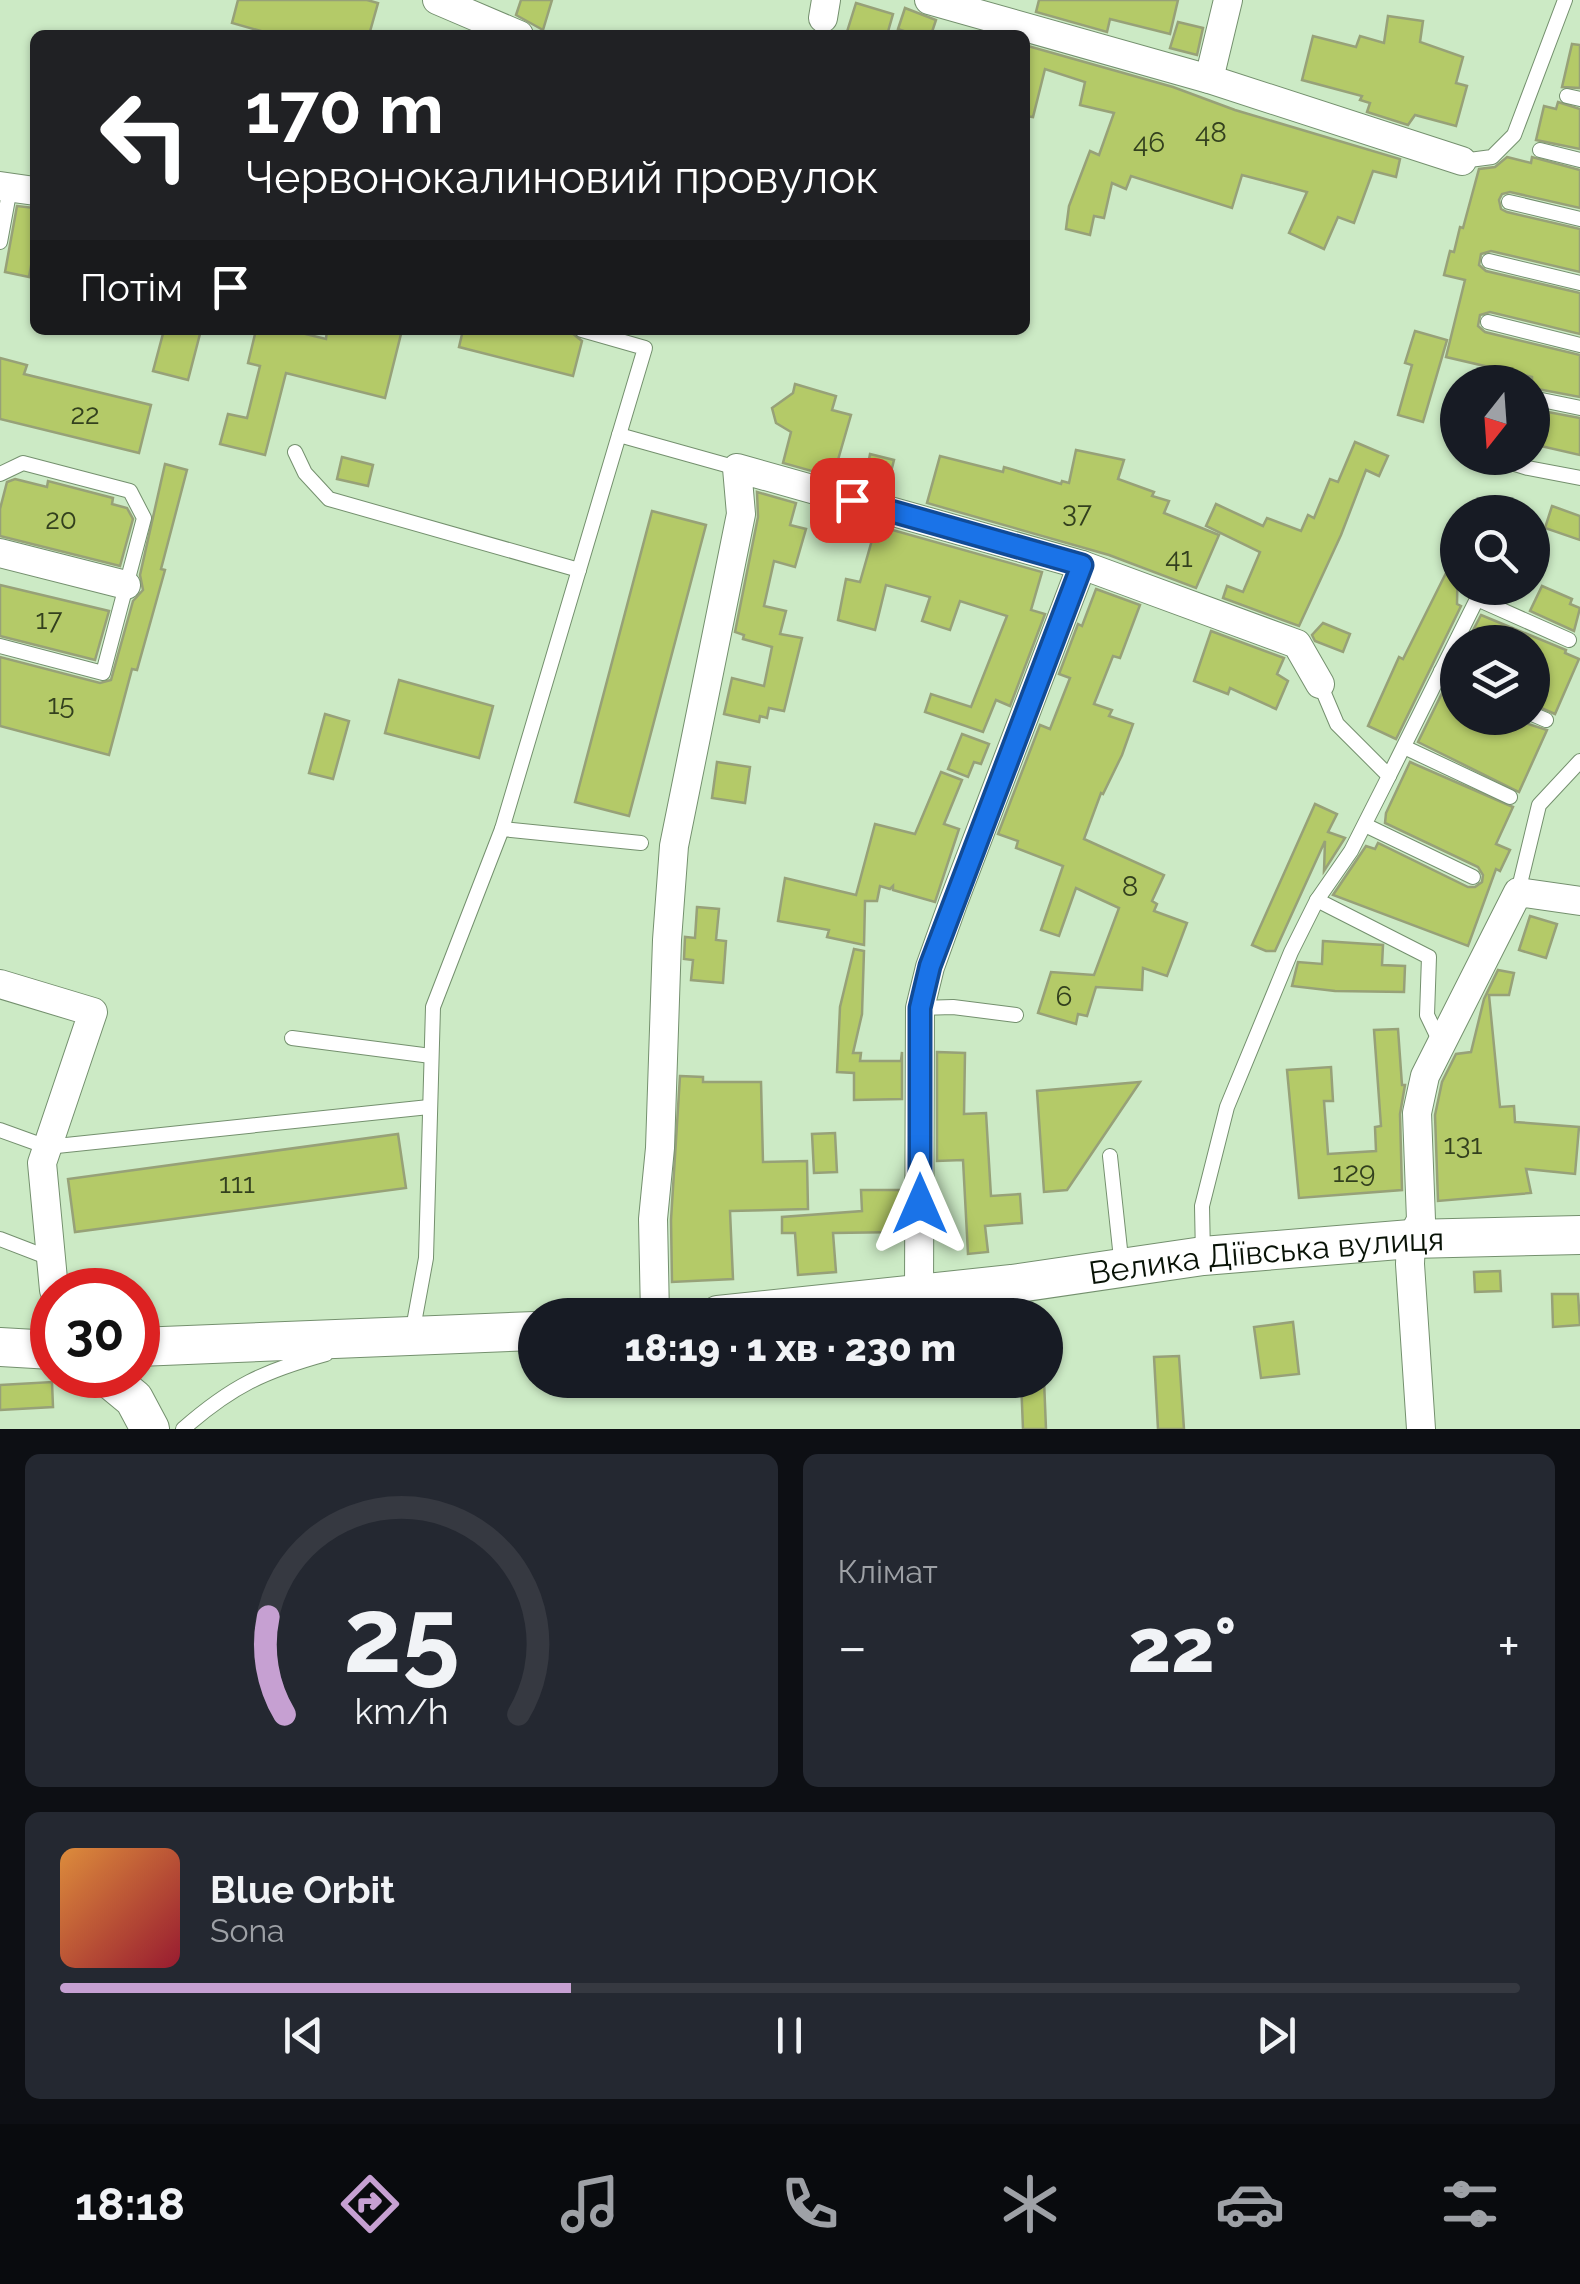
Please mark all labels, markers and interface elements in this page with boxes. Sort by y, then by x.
text: 170 m [245,67,444,149]
icon: left [80,70,210,200]
house number: 48 [1195,116,1227,149]
house number: 46 [1133,126,1165,159]
text: Червонокалиновий провулок [245,151,879,204]
icon: arrive [203,260,258,315]
text: Потім [80,265,183,310]
north arrow [1440,365,1550,475]
map controls [1440,365,1550,735]
house number: 22 [70,398,100,431]
pin [810,458,895,543]
icon: arrive [825,473,880,528]
button: search [1440,495,1550,605]
house number: 37 [1062,496,1092,529]
house number: 20 [45,503,77,536]
house number: 41 [1165,541,1193,574]
house number: 17 [36,603,62,636]
button: layers [1440,625,1550,735]
house number: 15 [47,688,75,721]
house number: 8 [1122,870,1138,903]
house number: 6 [1056,980,1072,1013]
house number: 131 [1444,1128,1482,1161]
position arrow [868,1152,972,1256]
house number: 129 [1333,1156,1375,1189]
house number: 111 [219,1167,255,1200]
street label: Велика Діївська вулиця [1086,1220,1444,1291]
speed limit sign: 30 [30,1268,160,1398]
text: 18:19 · 1 хв · 230 m [625,1325,956,1370]
text: Клімат [838,1553,938,1590]
text: 25 [343,1574,459,1696]
text: 22° [1128,1601,1237,1690]
text: − [838,1614,867,1679]
text: + [1497,1614,1520,1679]
text: km/h [354,1690,448,1732]
text: Blue Orbit [210,1867,395,1912]
text: Sona [210,1912,285,1949]
icon: previous [276,2008,331,2063]
icon: pause [762,2008,817,2063]
icon: next [1249,2008,1304,2063]
icon: directions [335,2169,405,2239]
icon: music [555,2169,625,2239]
icon: phone [775,2169,845,2239]
icon: climate [995,2169,1065,2239]
icon: car [1215,2169,1285,2239]
icon: filters [1435,2169,1505,2239]
text: 18:18 [75,2178,185,2231]

